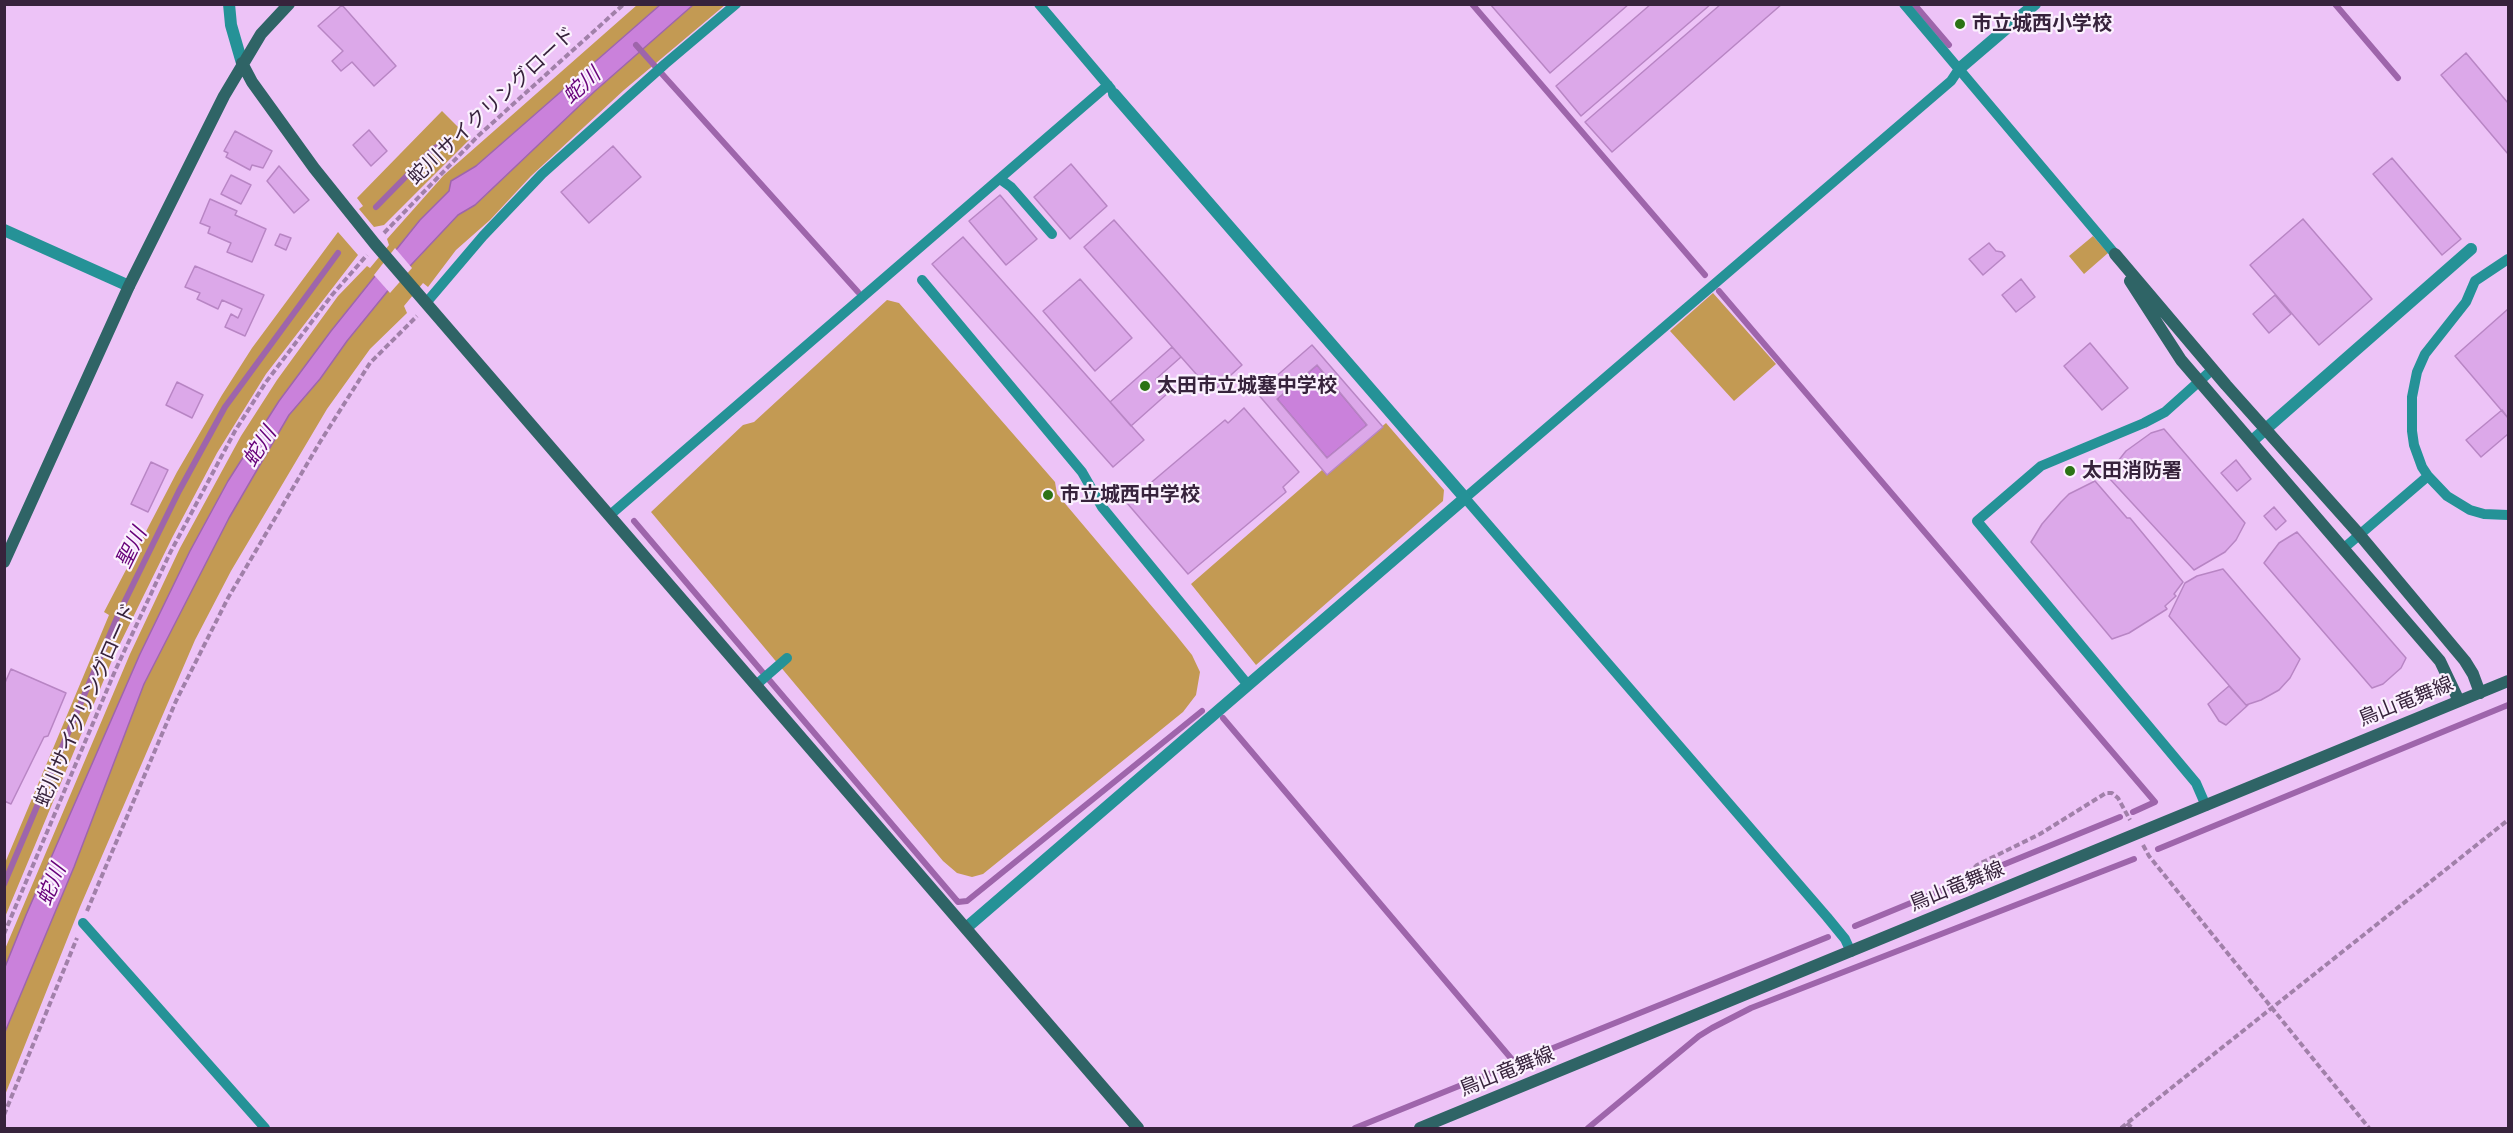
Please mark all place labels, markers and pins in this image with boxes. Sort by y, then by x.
place label: 市立城西小学校 [1972,12,2112,36]
marker: 市立城西小学校 [1953,17,1967,31]
place label: 太田市立城塞中学校 [1157,374,1337,398]
marker: 太田市立城塞中学校 [1138,379,1152,393]
place label: 太田消防署 [2082,459,2182,483]
marker: 太田消防署 [2063,464,2077,478]
place label: 市立城西中学校 [1060,483,1200,507]
marker: 市立城西中学校 [1041,488,1055,502]

